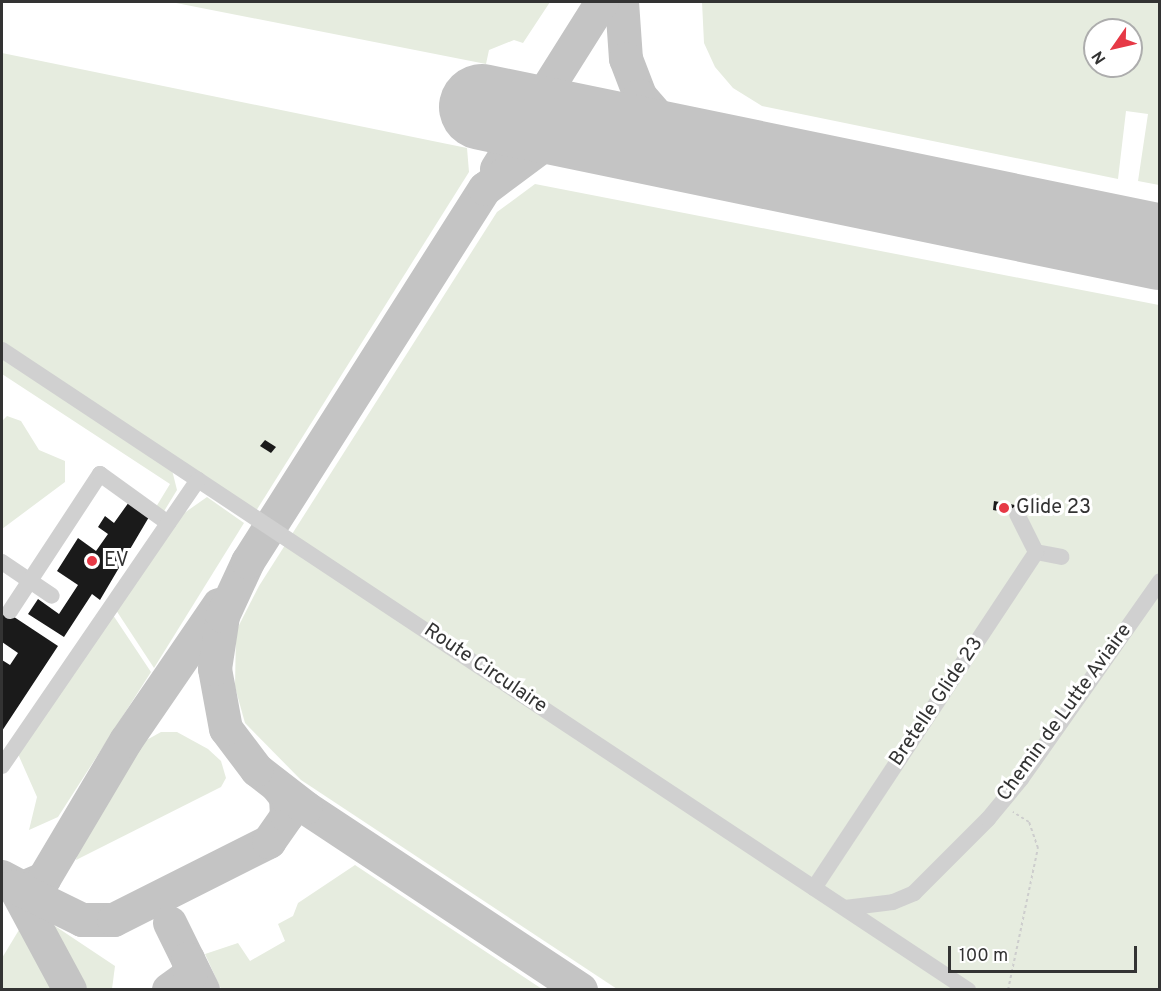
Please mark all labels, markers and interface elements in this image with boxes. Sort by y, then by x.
north arrow [1083,18,1143,78]
text: N [1088,47,1111,67]
place label: Glide 23 [1016,496,1091,520]
marker: Glide 23 [997,501,1011,515]
place label: EV [104,549,129,573]
marker: EV [85,554,99,568]
street label: Route Circulaire [419,619,551,719]
street label: Chemin de Lutte Aviaire [992,619,1138,807]
street label: Bretelle Glide 23 [885,633,989,771]
scale bar [951,934,1140,972]
text: 100 m [959,945,1008,968]

